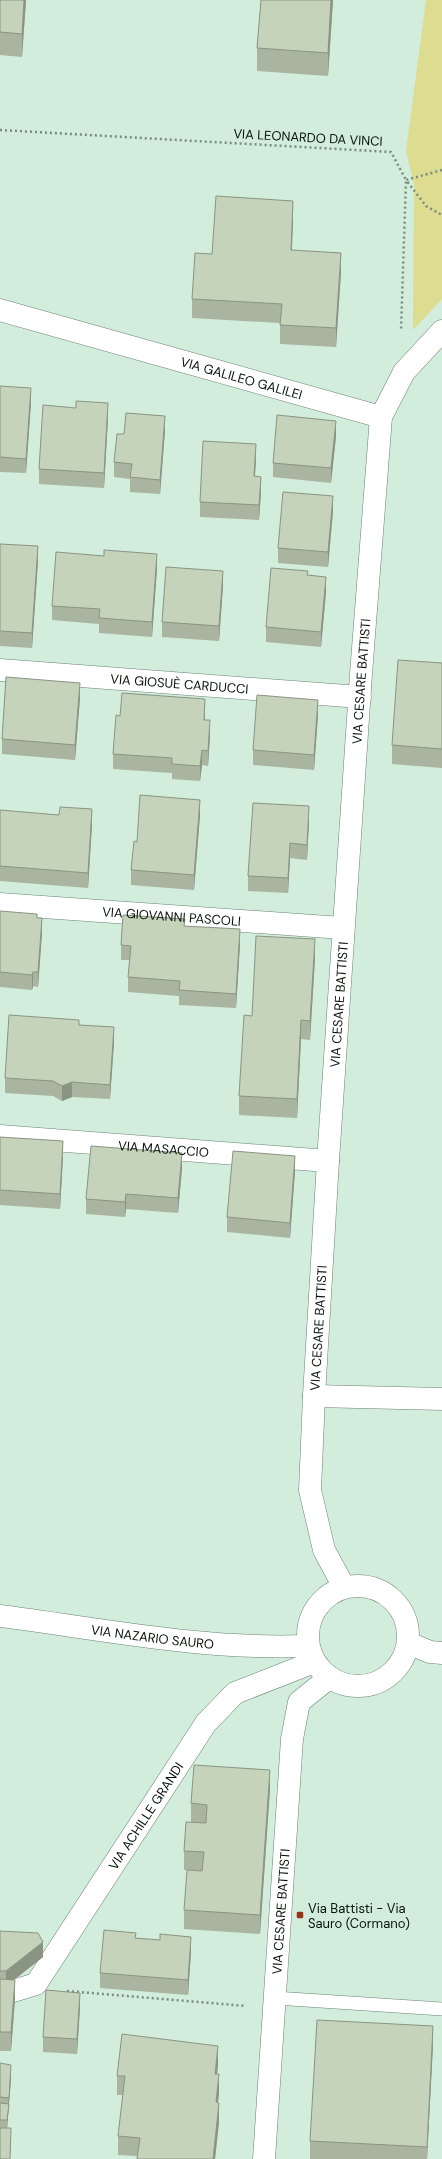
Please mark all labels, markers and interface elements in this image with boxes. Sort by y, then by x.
street label: VIA LEONARDO DA VINCI [233,125,383,150]
street label: VIA GALILEO GALILEI [179,353,304,404]
street label: VIA CESARE BATTISTI [348,618,374,745]
street label: VIA GIOSUÈ CARDUCCI [110,670,249,698]
street label: VIA GIOVANNI PASCOLI [102,903,241,930]
street label: VIA CESARE BATTISTI [326,941,352,1068]
street label: VIA MASACCIO [118,1137,209,1161]
street label: VIA CESARE BATTISTI [306,1265,331,1391]
street label: VIA NAZARIO SAURO [90,1621,215,1653]
street label: VIA ACHILLE GRANDI [105,1759,187,1873]
street label: VIA CESARE BATTISTI [268,1848,294,1975]
place label: Via Battisti - Via Sauro (Cormano) [308,1900,410,1932]
marker: Via Battisti - Via Sauro (Cormano) [295,1910,305,1920]

